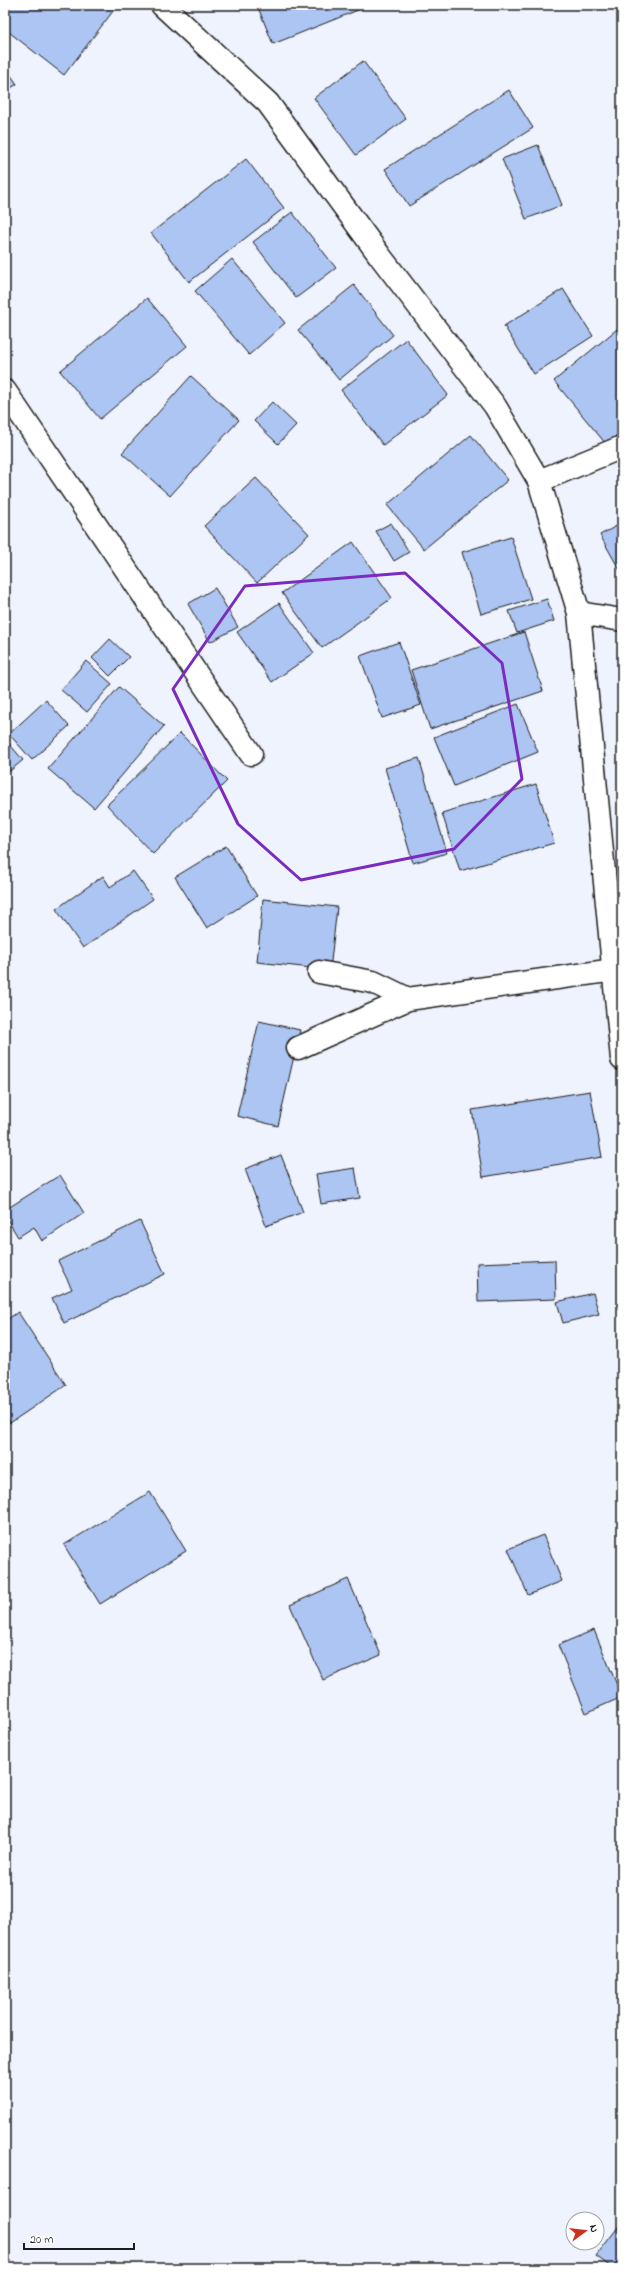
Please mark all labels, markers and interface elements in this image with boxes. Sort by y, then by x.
north arrow [565,2211,605,2251]
text: N [585,2223,602,2234]
scale bar [24,2225,134,2251]
text: 20 m [30,2231,53,2249]

